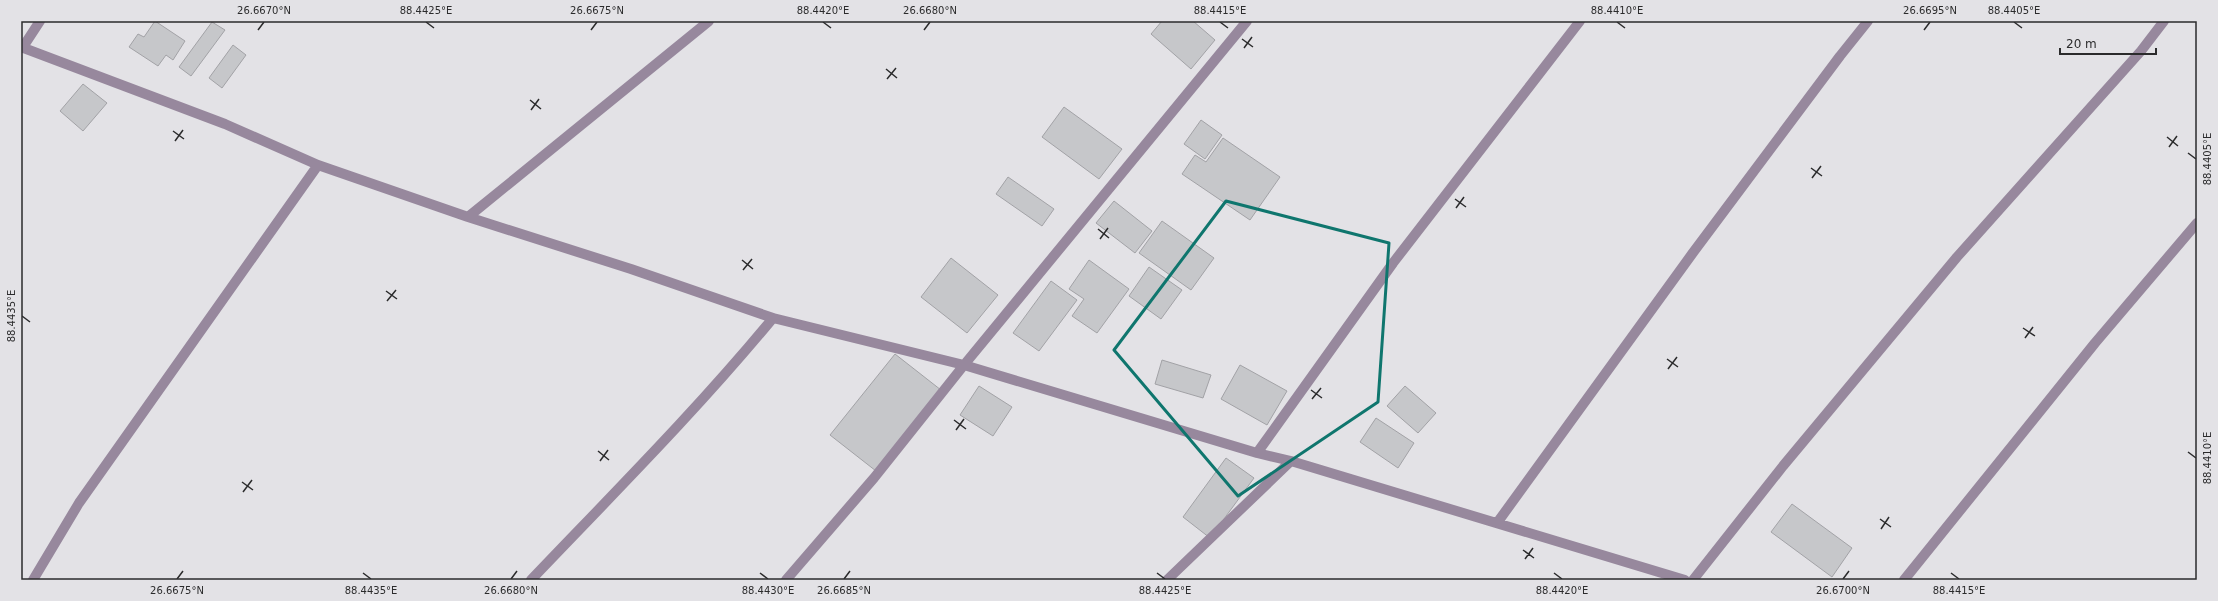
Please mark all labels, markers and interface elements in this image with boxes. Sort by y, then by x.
text: 26.6670°N [237,5,291,16]
text: 88.4425°E [400,5,452,16]
text: 26.6675°N [570,5,624,16]
text: 88.4420°E [797,5,849,16]
text: 26.6680°N [903,5,957,16]
text: 88.4415°E [1194,5,1246,16]
text: 88.4410°E [1591,5,1643,16]
text: 26.6695°N [1903,5,1957,16]
text: 88.4405°E [1988,5,2040,16]
scale bar [2060,30,2156,56]
text: 20 m [2066,37,2097,51]
text: 88.4405°E [2202,133,2213,185]
text: 88.4435°E [6,290,17,342]
text: 88.4410°E [2202,432,2213,484]
text: 26.6675°N [150,585,204,596]
text: 88.4435°E [345,585,397,596]
text: 26.6680°N [484,585,538,596]
text: 88.4430°E [742,585,794,596]
text: 26.6685°N [817,585,871,596]
text: 88.4425°E [1139,585,1191,596]
text: 88.4420°E [1536,585,1588,596]
text: 26.6700°N [1816,585,1870,596]
text: 88.4415°E [1933,585,1985,596]

